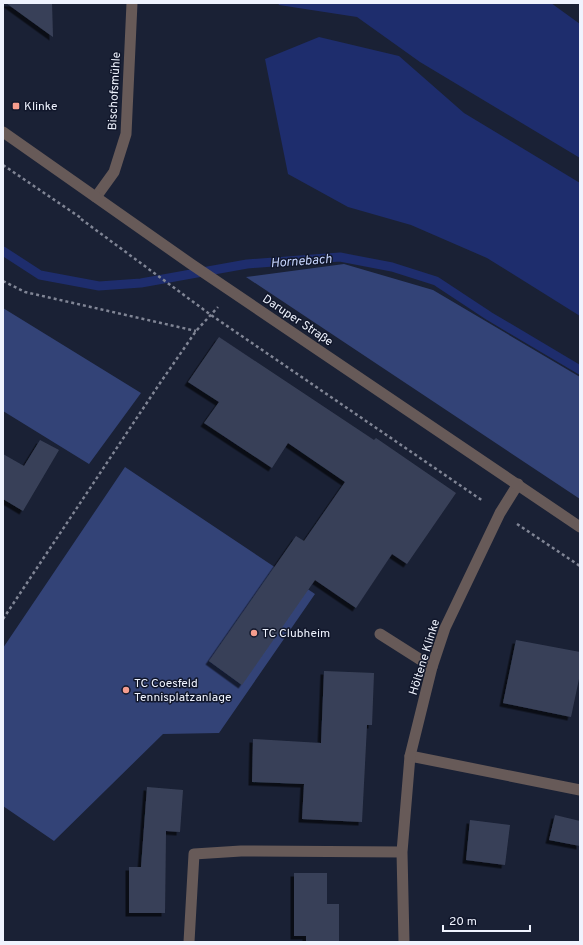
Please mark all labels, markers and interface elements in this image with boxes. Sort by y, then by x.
street label: Bischofsmühle [105,51,125,131]
place label: Klinke [24,99,57,115]
marker: Klinke [11,101,21,111]
water label: Hornebach [270,252,332,272]
street label: Daruper Straße [259,291,336,350]
street label: Höltene Klinke [406,617,444,697]
place label: TC Clubheim [262,626,330,642]
marker: TC Clubheim [249,628,259,638]
place label: TC Coesfeld Tennisplatzanlage [134,676,231,706]
marker: TC Coesfeld Tennisplatzanlage [121,685,131,695]
scale bar [443,907,530,933]
text: 20 m [449,914,477,930]

